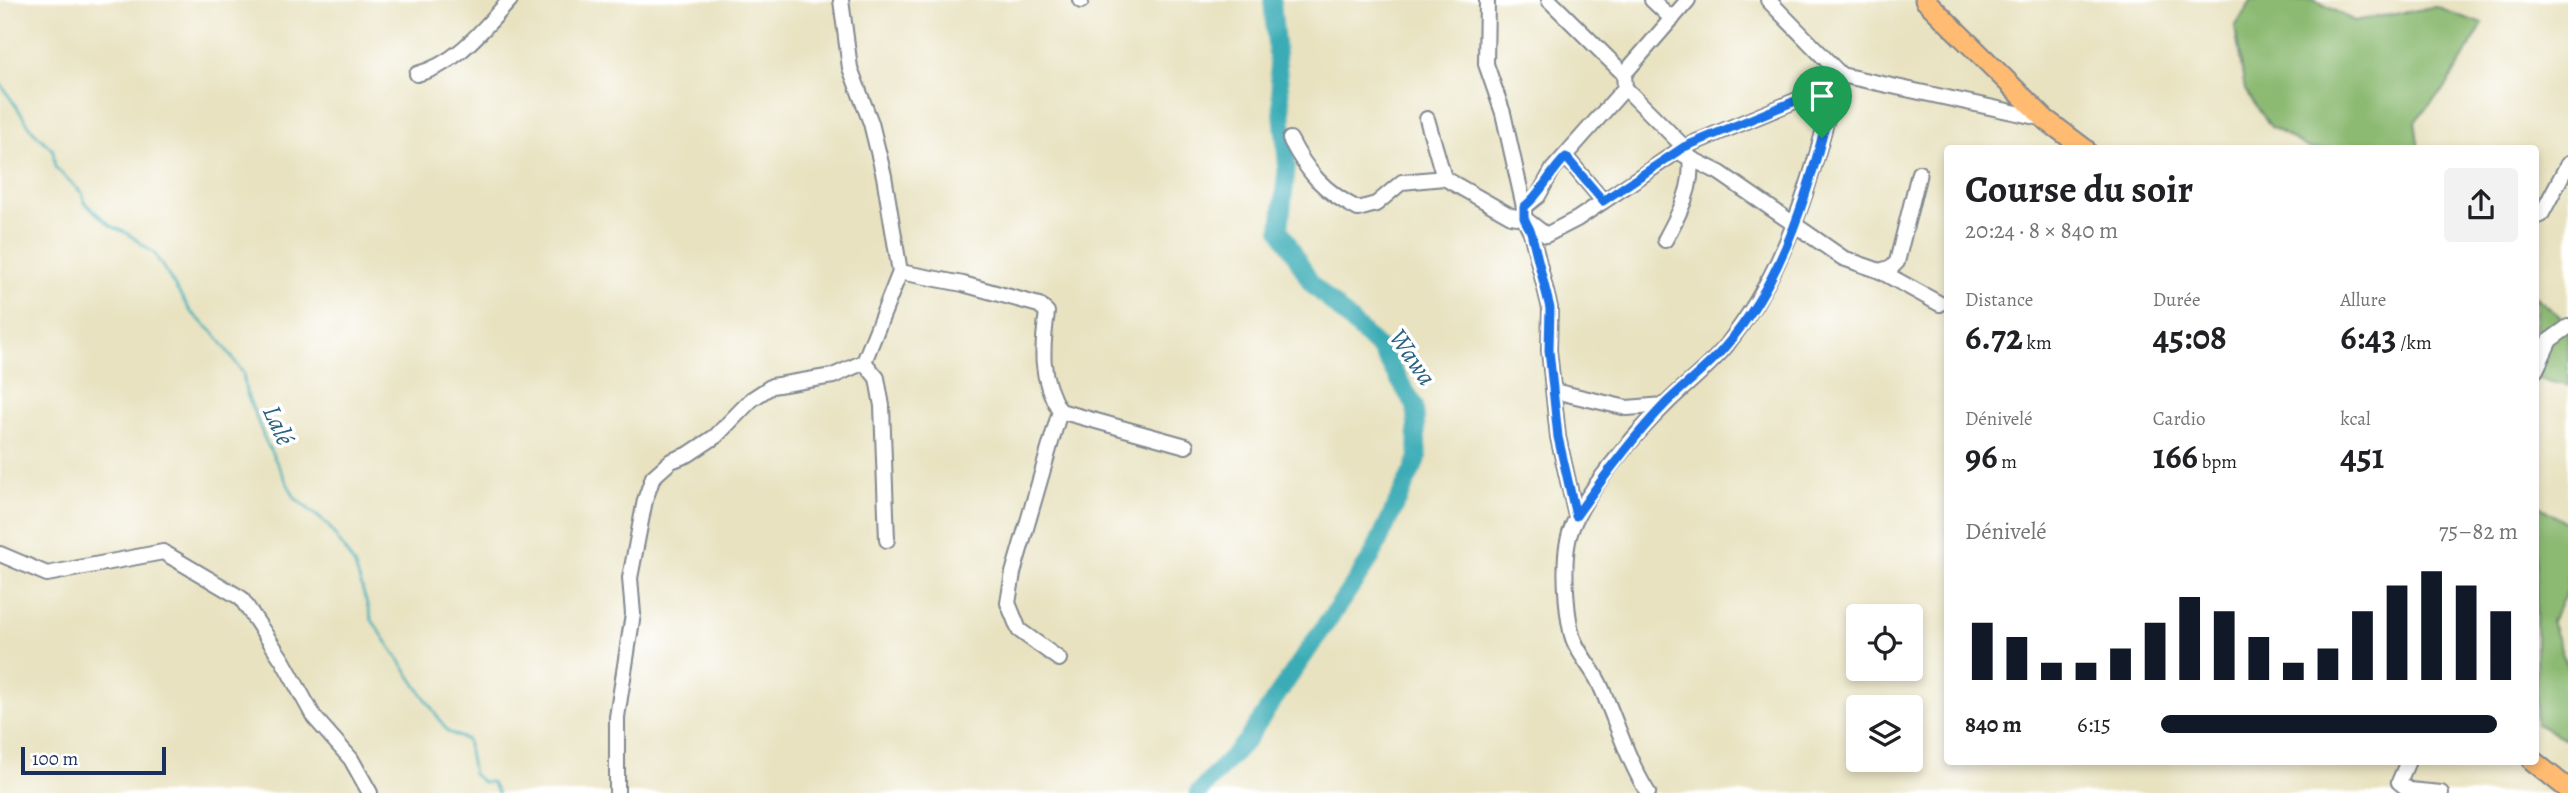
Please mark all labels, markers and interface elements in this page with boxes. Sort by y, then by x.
pin [1792,66,1852,138]
icon: arrive [1803,77,1841,115]
text: Course du soir [1965,163,2193,215]
button: share [2444,168,2518,242]
text: 20:24 · 8 × 840 m [1965,215,2118,246]
text: Distance [1965,287,2033,313]
text: Durée [2153,287,2200,313]
text: Allure [2340,287,2386,313]
text: 6.72 [1965,313,2023,361]
text: 45:08 [2153,313,2227,361]
text: 6:43 [2340,313,2397,361]
water label: Wawa [1381,322,1444,393]
text: km [2023,330,2052,356]
text: /km [2397,330,2432,356]
water label: Lalé [254,400,303,451]
text: Dénivelé [1965,406,2032,432]
text: Cardio [2153,406,2206,432]
text: kcal [2340,406,2371,432]
text: 96 [1965,432,1998,480]
text: 166 [2153,432,2198,480]
text: 451 [2340,432,2384,480]
text: m [1998,449,2017,475]
text: bpm [2198,449,2237,475]
text: Dénivelé [1965,516,2047,547]
text: 75–82 m [2439,516,2518,547]
map controls [1846,604,1923,772]
button: locate [1846,604,1923,681]
button: layers [1846,695,1923,772]
text: 840 m [1965,709,2022,740]
text: 6:15 [2077,709,2111,740]
scale bar [21,744,166,776]
text: 100 m [32,746,78,772]

